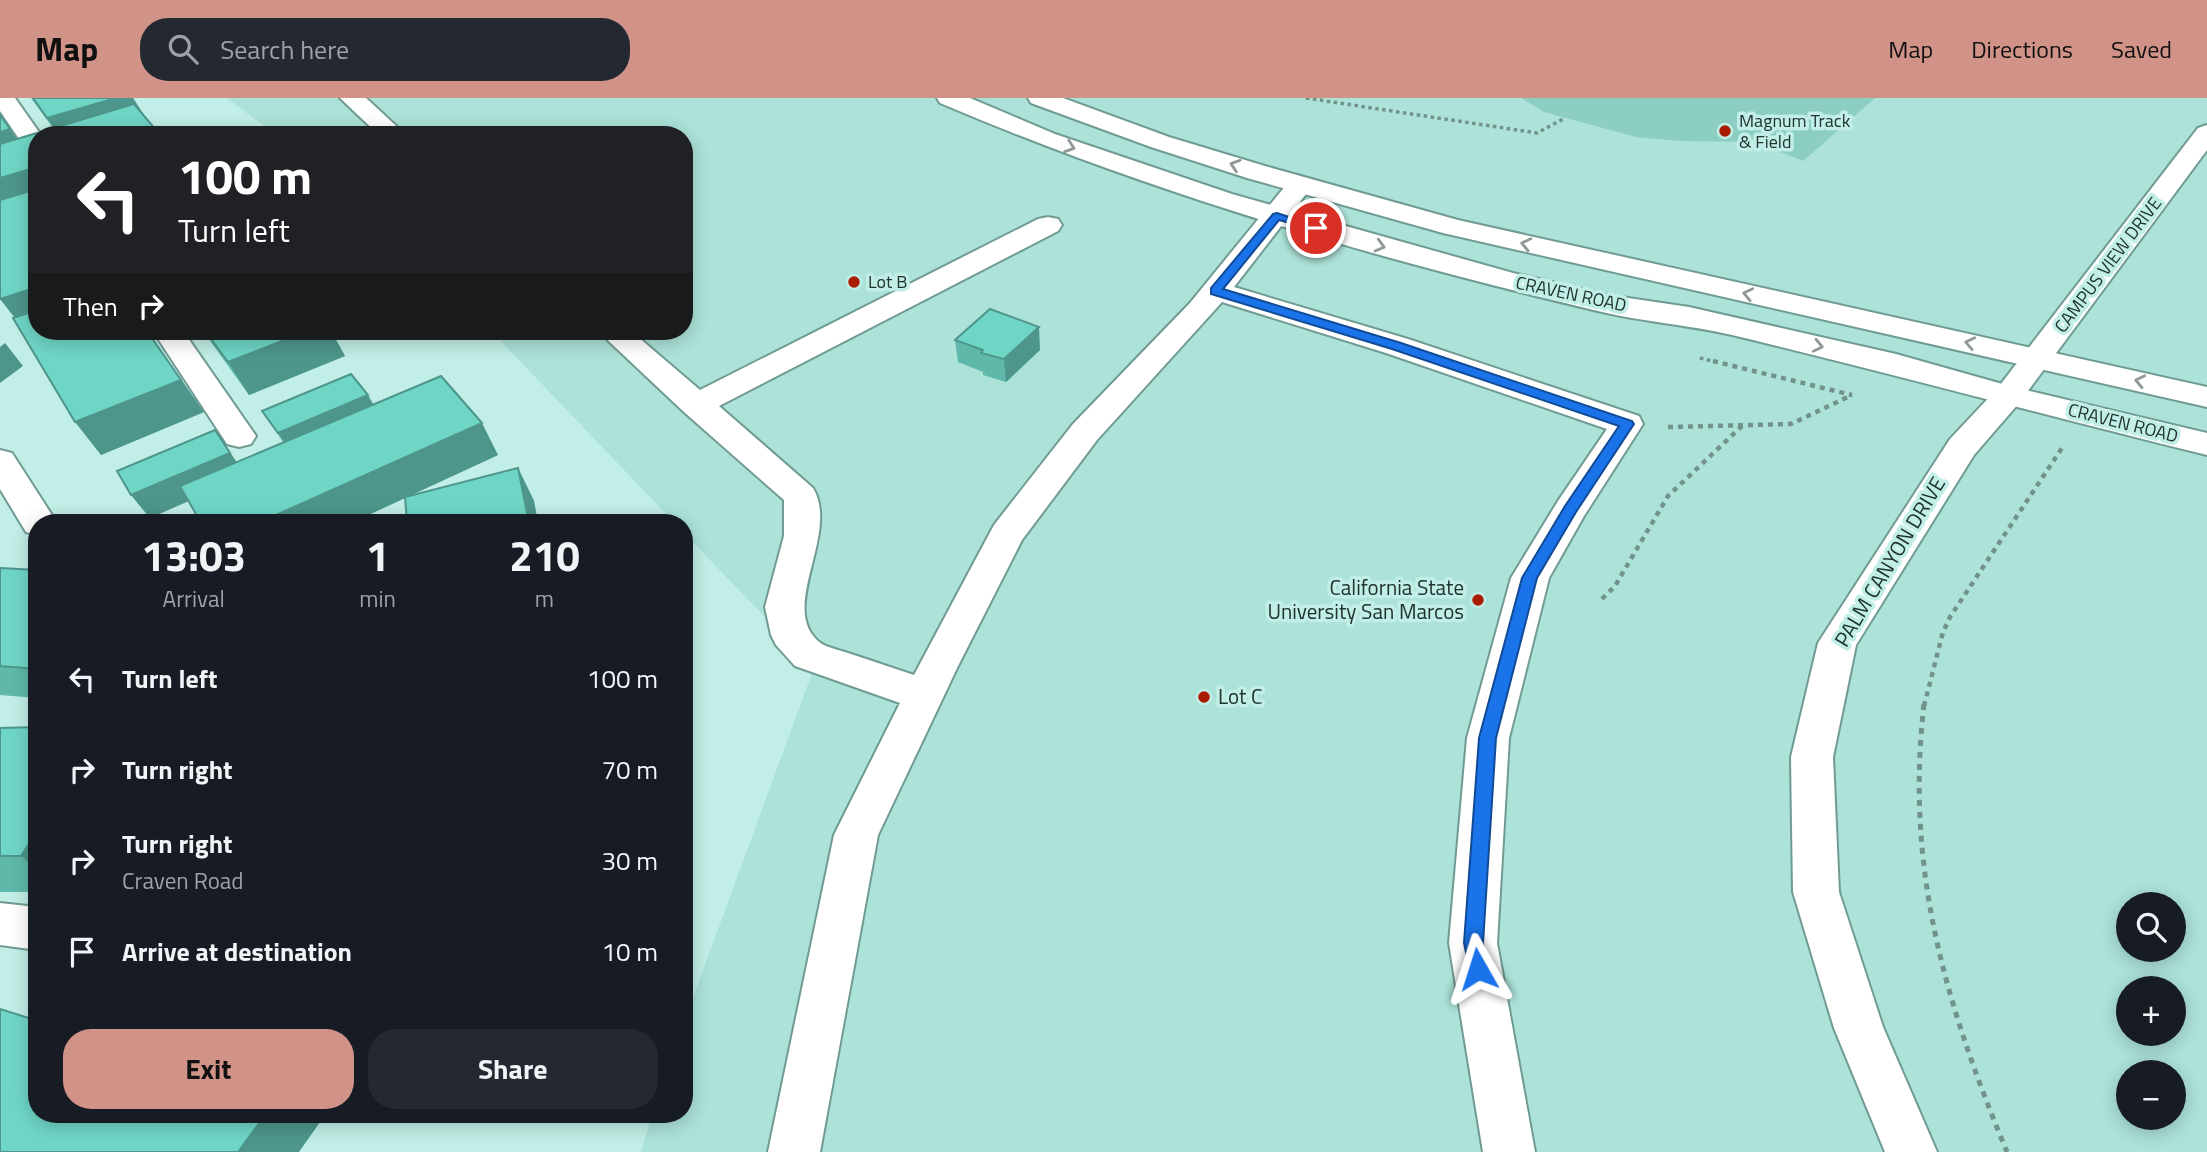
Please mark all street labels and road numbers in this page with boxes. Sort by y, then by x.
street label: CAMPUS VIEW DRIVE [2047,191,2168,338]
street label: CRAVEN ROAD [1513,269,1629,318]
street label: CRAVEN ROAD [2065,396,2181,449]
street label: PALM CANYON DRIVE [1826,470,1953,653]

